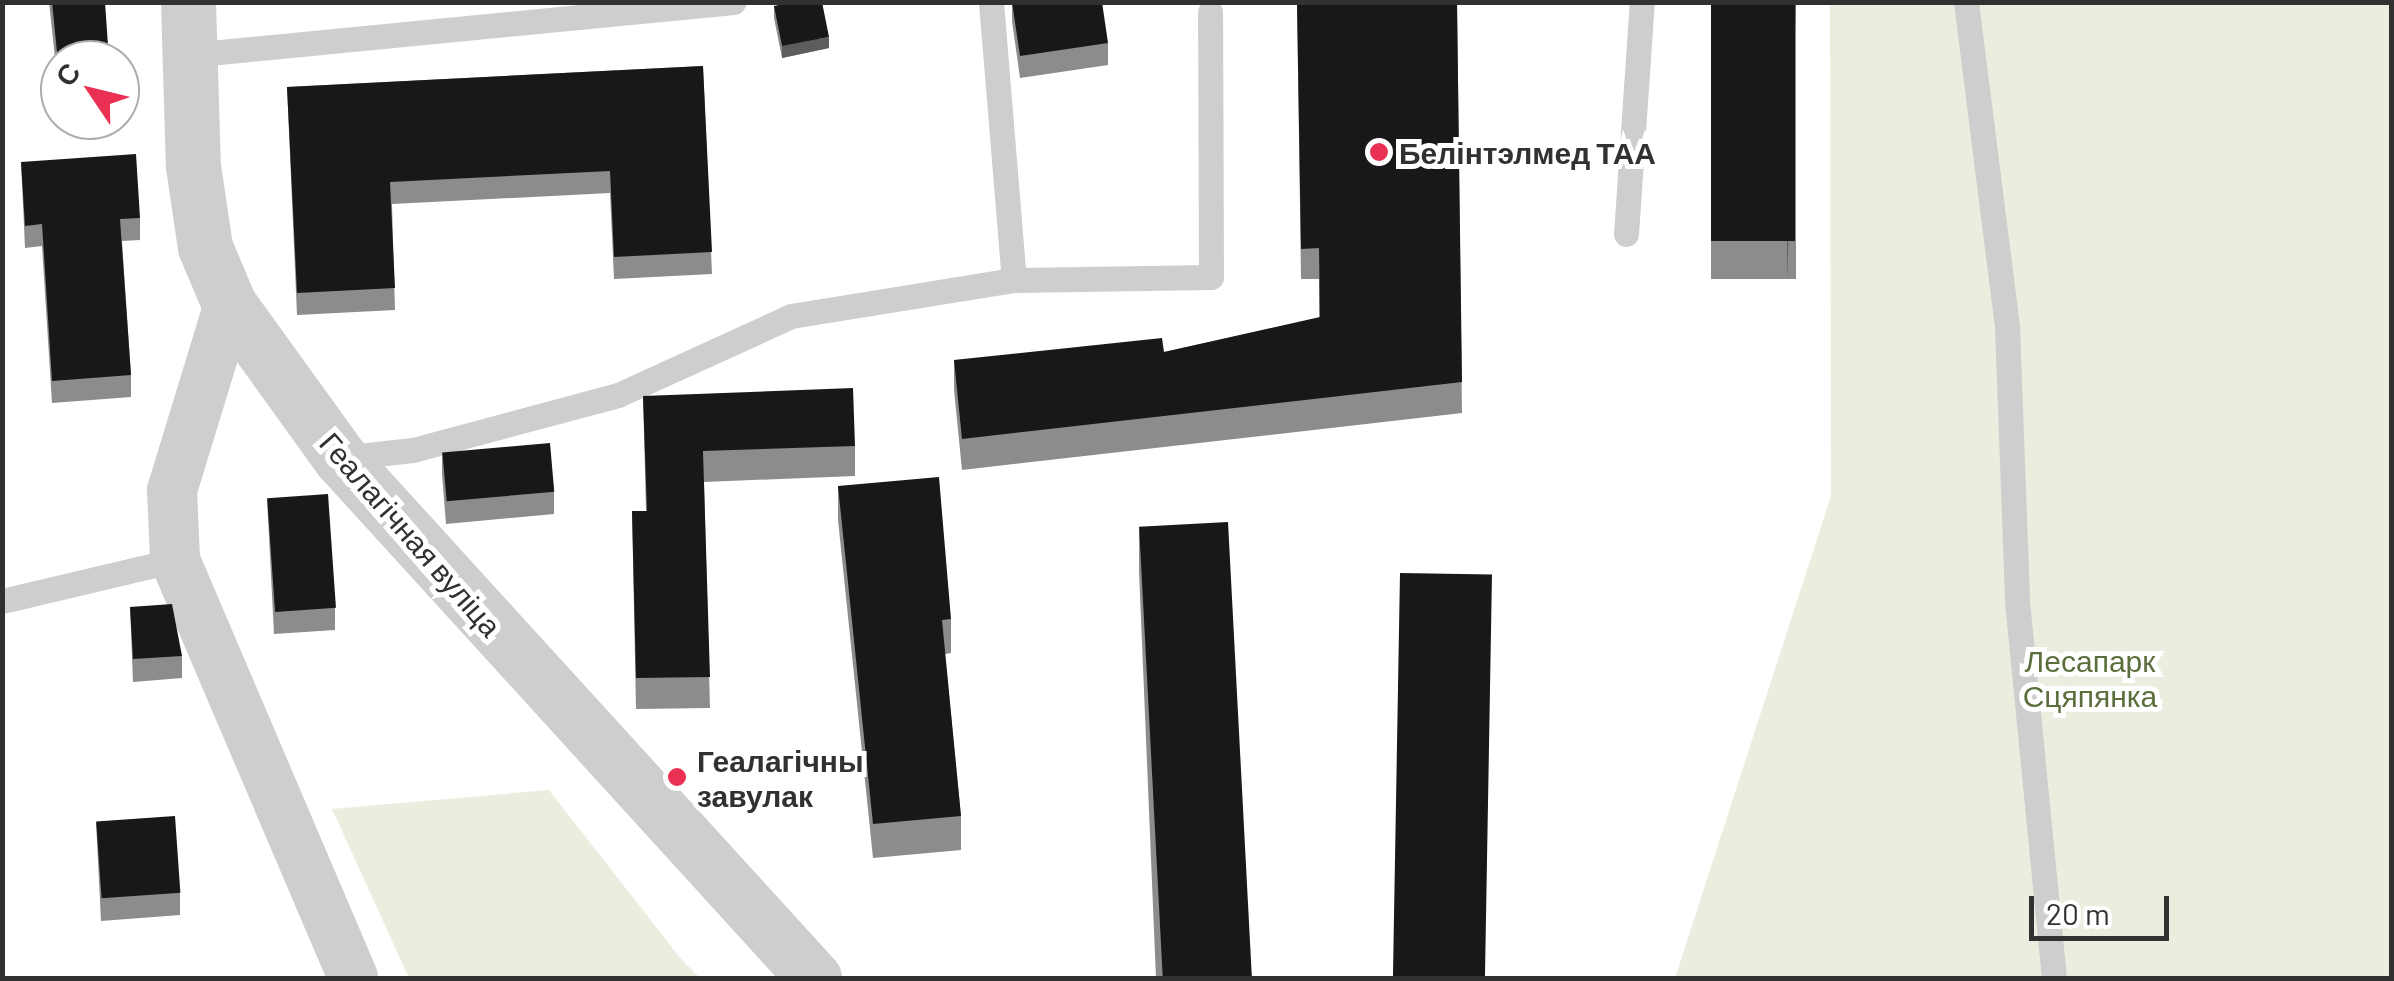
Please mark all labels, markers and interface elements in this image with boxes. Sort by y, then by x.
north arrow [40,40,140,140]
text: С [47,56,87,92]
place label: Белінтэлмед ТАА [1399,134,1656,170]
marker: Белінтэлмед ТАА [1368,141,1390,163]
street label: Геалагічная вуліца [313,425,509,643]
park label: Лесапарк Сцяпянка [2023,642,2157,712]
place label: Геалагічны завулак [697,742,864,812]
marker: Геалагічны завулак [666,766,688,788]
scale bar [2034,876,2174,938]
text: 20 m [2046,895,2110,931]

